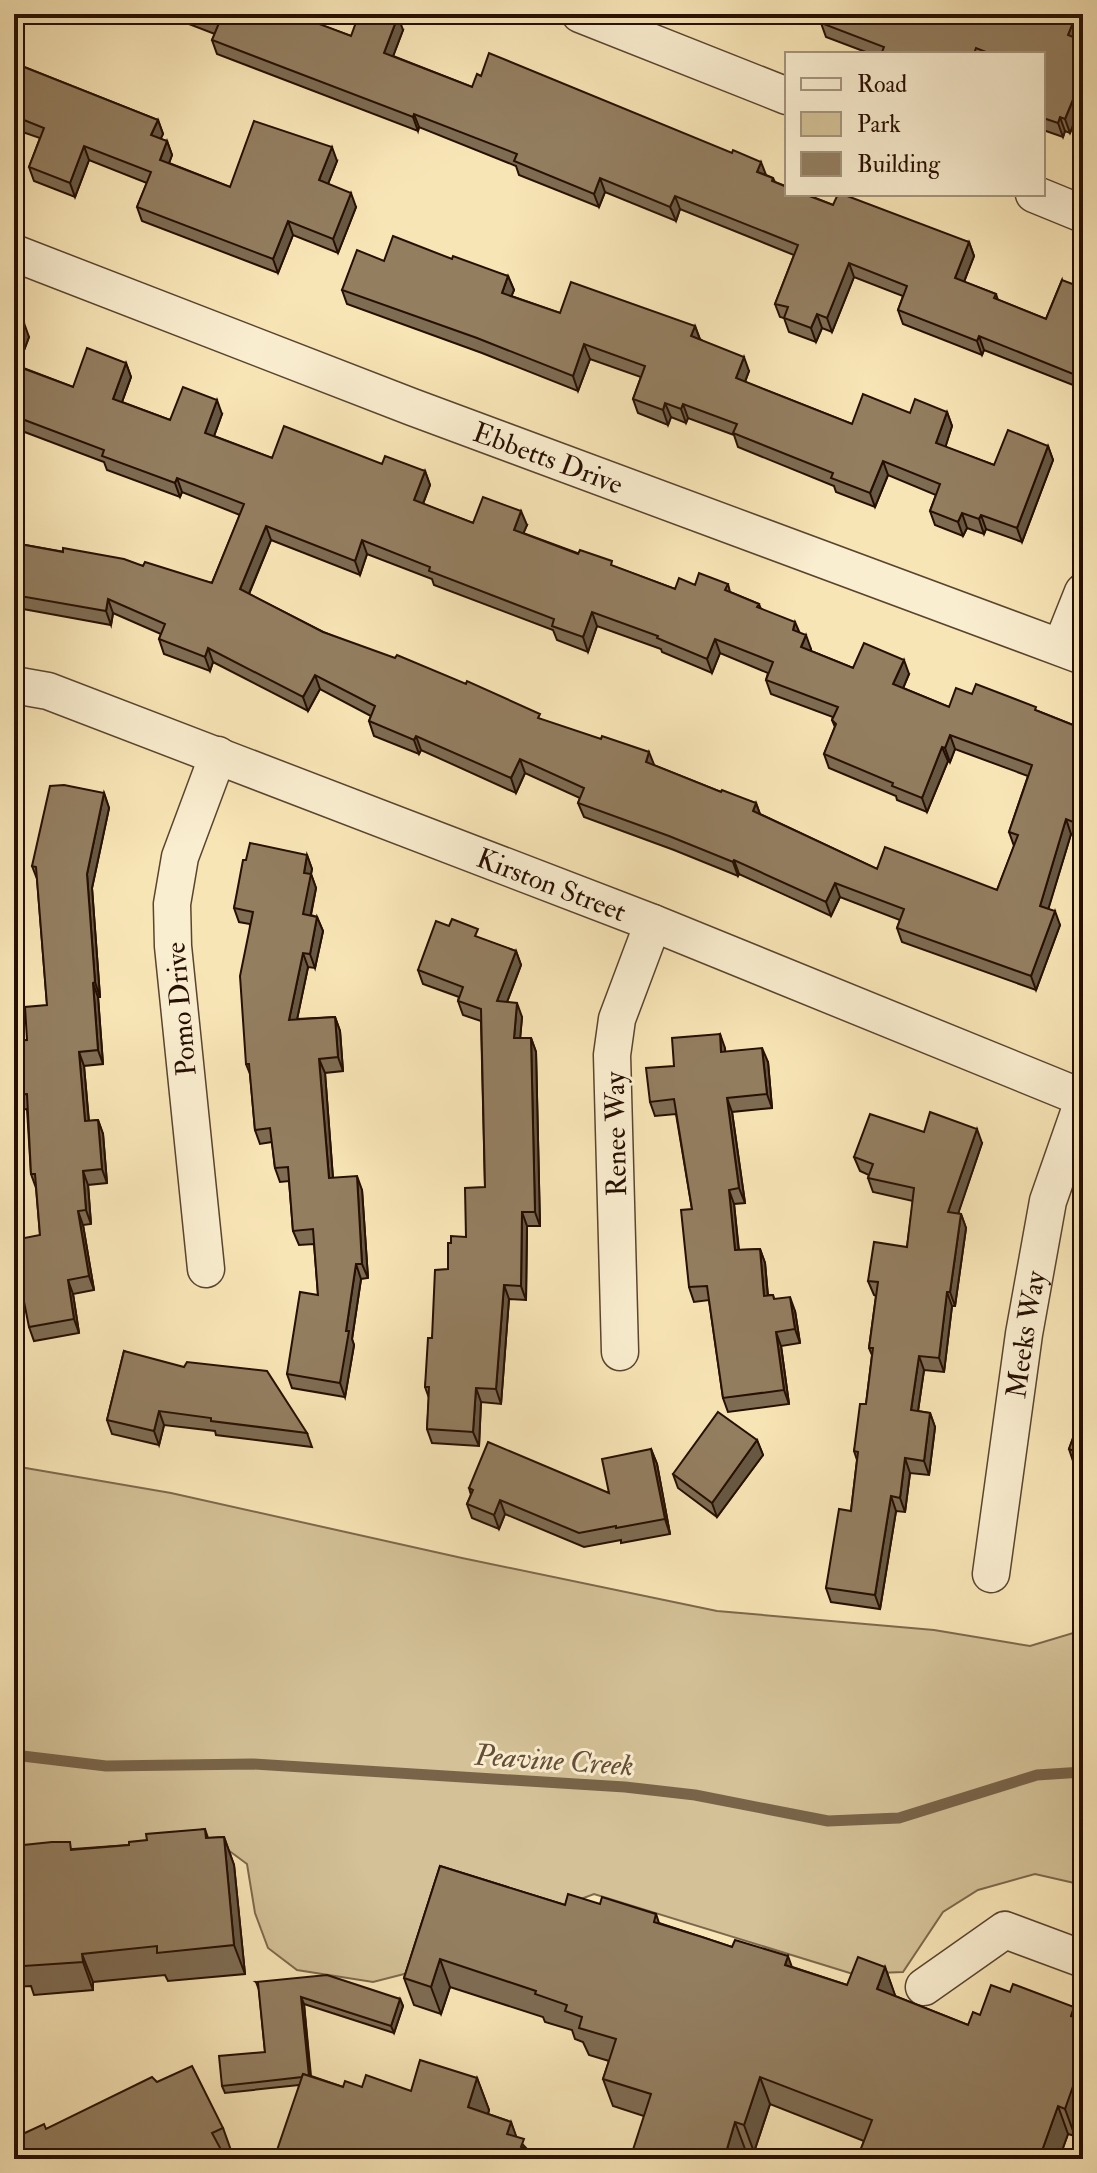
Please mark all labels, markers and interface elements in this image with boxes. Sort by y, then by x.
legend [785,52,1045,196]
text: Road [857,69,907,100]
text: Park [857,109,901,140]
text: Building [857,149,941,180]
street label: Ebbetts Drive [468,415,628,503]
street label: Kirston Street [471,841,631,930]
street label: Pomo Drive [158,940,205,1077]
street label: Renee Way [598,1071,635,1197]
street label: Meeks Way [999,1268,1054,1400]
water label: Peavine Creek [472,1736,635,1785]

